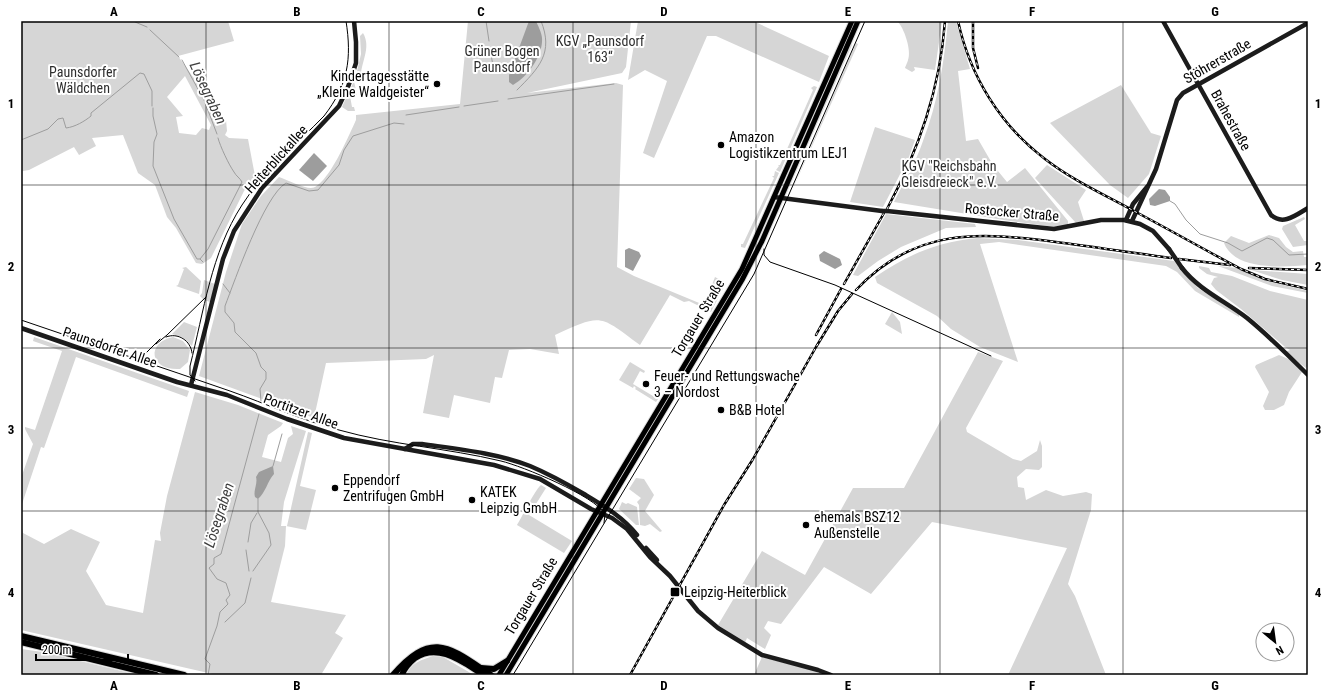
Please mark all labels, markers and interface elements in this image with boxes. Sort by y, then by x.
text: A [110,4,118,19]
text: B [293,4,301,19]
text: C [477,4,485,19]
text: D [660,4,668,19]
text: E [845,4,852,19]
text: F [1029,4,1035,19]
text: G [1211,4,1219,19]
park label: KGV „Paunsdorf 163“ [556,33,645,65]
street label: Stöhrerstraße [1180,35,1254,87]
park label: Grüner Bogen Paunsdorf [464,43,540,75]
water label: Lösegraben [186,59,230,127]
park label: Paunsdorfer Wäldchen [49,64,117,96]
place label: Kindertagesstätte „Kleine Waldgeister“ [317,68,429,100]
marker: Kindertagesstätte „Kleine Waldgeister“ [432,79,442,89]
street label: Brahestraße [1208,87,1254,153]
text: 1 [8,96,14,111]
text: 1 [1315,96,1321,111]
street label: Heiterblickallee [241,121,311,196]
place label: Amazon Logistikzentrum LEJ1 [729,129,848,161]
marker: Amazon Logistikzentrum LEJ1 [716,140,726,150]
park label: KGV "Reichsbahn Gleisdreieck" e.V. [901,158,997,190]
street label: Rostocker Straße [964,200,1060,224]
text: 2 [8,259,15,274]
text: 2 [1315,259,1322,274]
street label: Torgauer Straße [668,276,728,360]
street label: Paunsdorfer Allee [61,323,160,371]
place label: Feuer- und Rettungswache 3 – Nordost [654,368,800,400]
marker: Feuer- und Rettungswache 3 – Nordost [641,379,651,389]
street label: Portitzer Allee [261,390,341,432]
place label: B&B Hotel [729,402,785,418]
marker: B&B Hotel [716,405,726,415]
text: 3 [8,422,14,437]
text: 3 [1315,422,1321,437]
place label: Eppendorf Zentrifugen GmbH [343,472,444,504]
water label: Lösegraben [200,480,238,550]
marker: Eppendorf Zentrifugen GmbH [330,483,340,493]
place label: KATEK Leipzig GmbH [480,484,557,516]
marker: KATEK Leipzig GmbH [467,495,477,505]
place label: ehemals BSZ12 Außenstelle [814,509,900,541]
marker: ehemals BSZ12 Außenstelle [801,520,811,530]
street label: Torgauer Straße [501,554,561,638]
place label: Leipzig-Heiterblick [684,584,787,600]
text: 4 [8,585,15,600]
text: 4 [1315,585,1322,600]
marker: Leipzig-Heiterblick [669,586,681,598]
north arrow [1255,622,1295,662]
scale bar [36,636,128,662]
text: 200 m [42,643,72,657]
text: N [1273,643,1286,658]
text: A [110,678,118,693]
text: B [293,678,301,693]
text: C [477,678,485,693]
text: D [660,678,668,693]
text: E [845,678,852,693]
text: F [1029,678,1035,693]
text: G [1211,678,1219,693]

